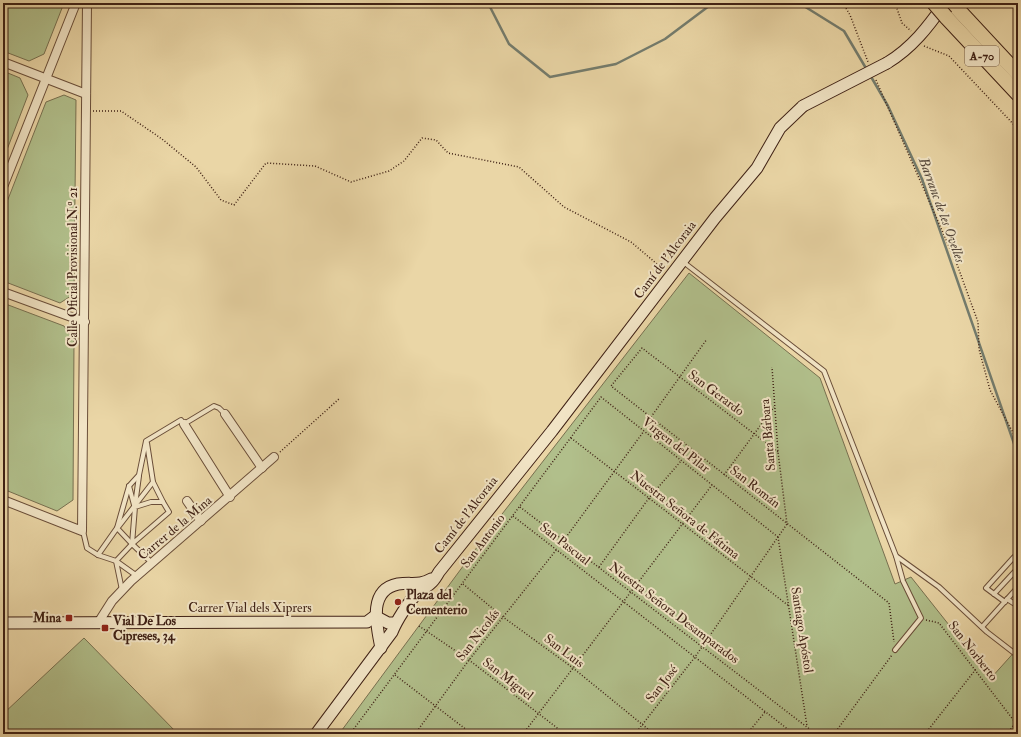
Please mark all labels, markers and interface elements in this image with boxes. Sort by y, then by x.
road number: A-70 [965,46,999,66]
water label: Barranc de les Ovelles [915,154,969,266]
street label: Calle Oficial Provisional N.º 21 [65,187,81,347]
street label: Camí de l'Alcoraia [630,217,700,302]
street label: San Gerardo [685,367,747,419]
street label: Santa Bárbara [757,398,779,472]
street label: Virgen del Pilar [639,414,713,476]
street label: San Román [727,462,784,512]
street label: Nuestra Señora de Fátima [627,467,743,563]
street label: Camí de l'Alcoraia [431,473,502,557]
street label: Carrer de la Mina [135,492,216,564]
street label: San Antonio [457,511,509,571]
street label: San Pascual [537,519,594,569]
street label: Nuestra Señora Desamparados [605,559,743,668]
street label: Santiago Apóstol [786,586,817,675]
place label: Plaza del Cementerio [406,587,468,618]
marker: Plaza del Cementerio [393,597,403,607]
street label: Carrer Vial dels Xiprers [188,600,312,617]
street label: San Nicolás [453,605,504,664]
place label: Mina [32,610,62,626]
marker: Mina [64,613,74,623]
place label: Vial De Los Cipreses, 34 [112,613,177,645]
street label: San Norberto [945,618,1001,684]
marker: Vial De Los Cipreses, 34 [100,623,110,633]
street label: San Luis [541,631,588,672]
street label: San Miguel [479,654,537,704]
street label: San José [642,662,682,706]

